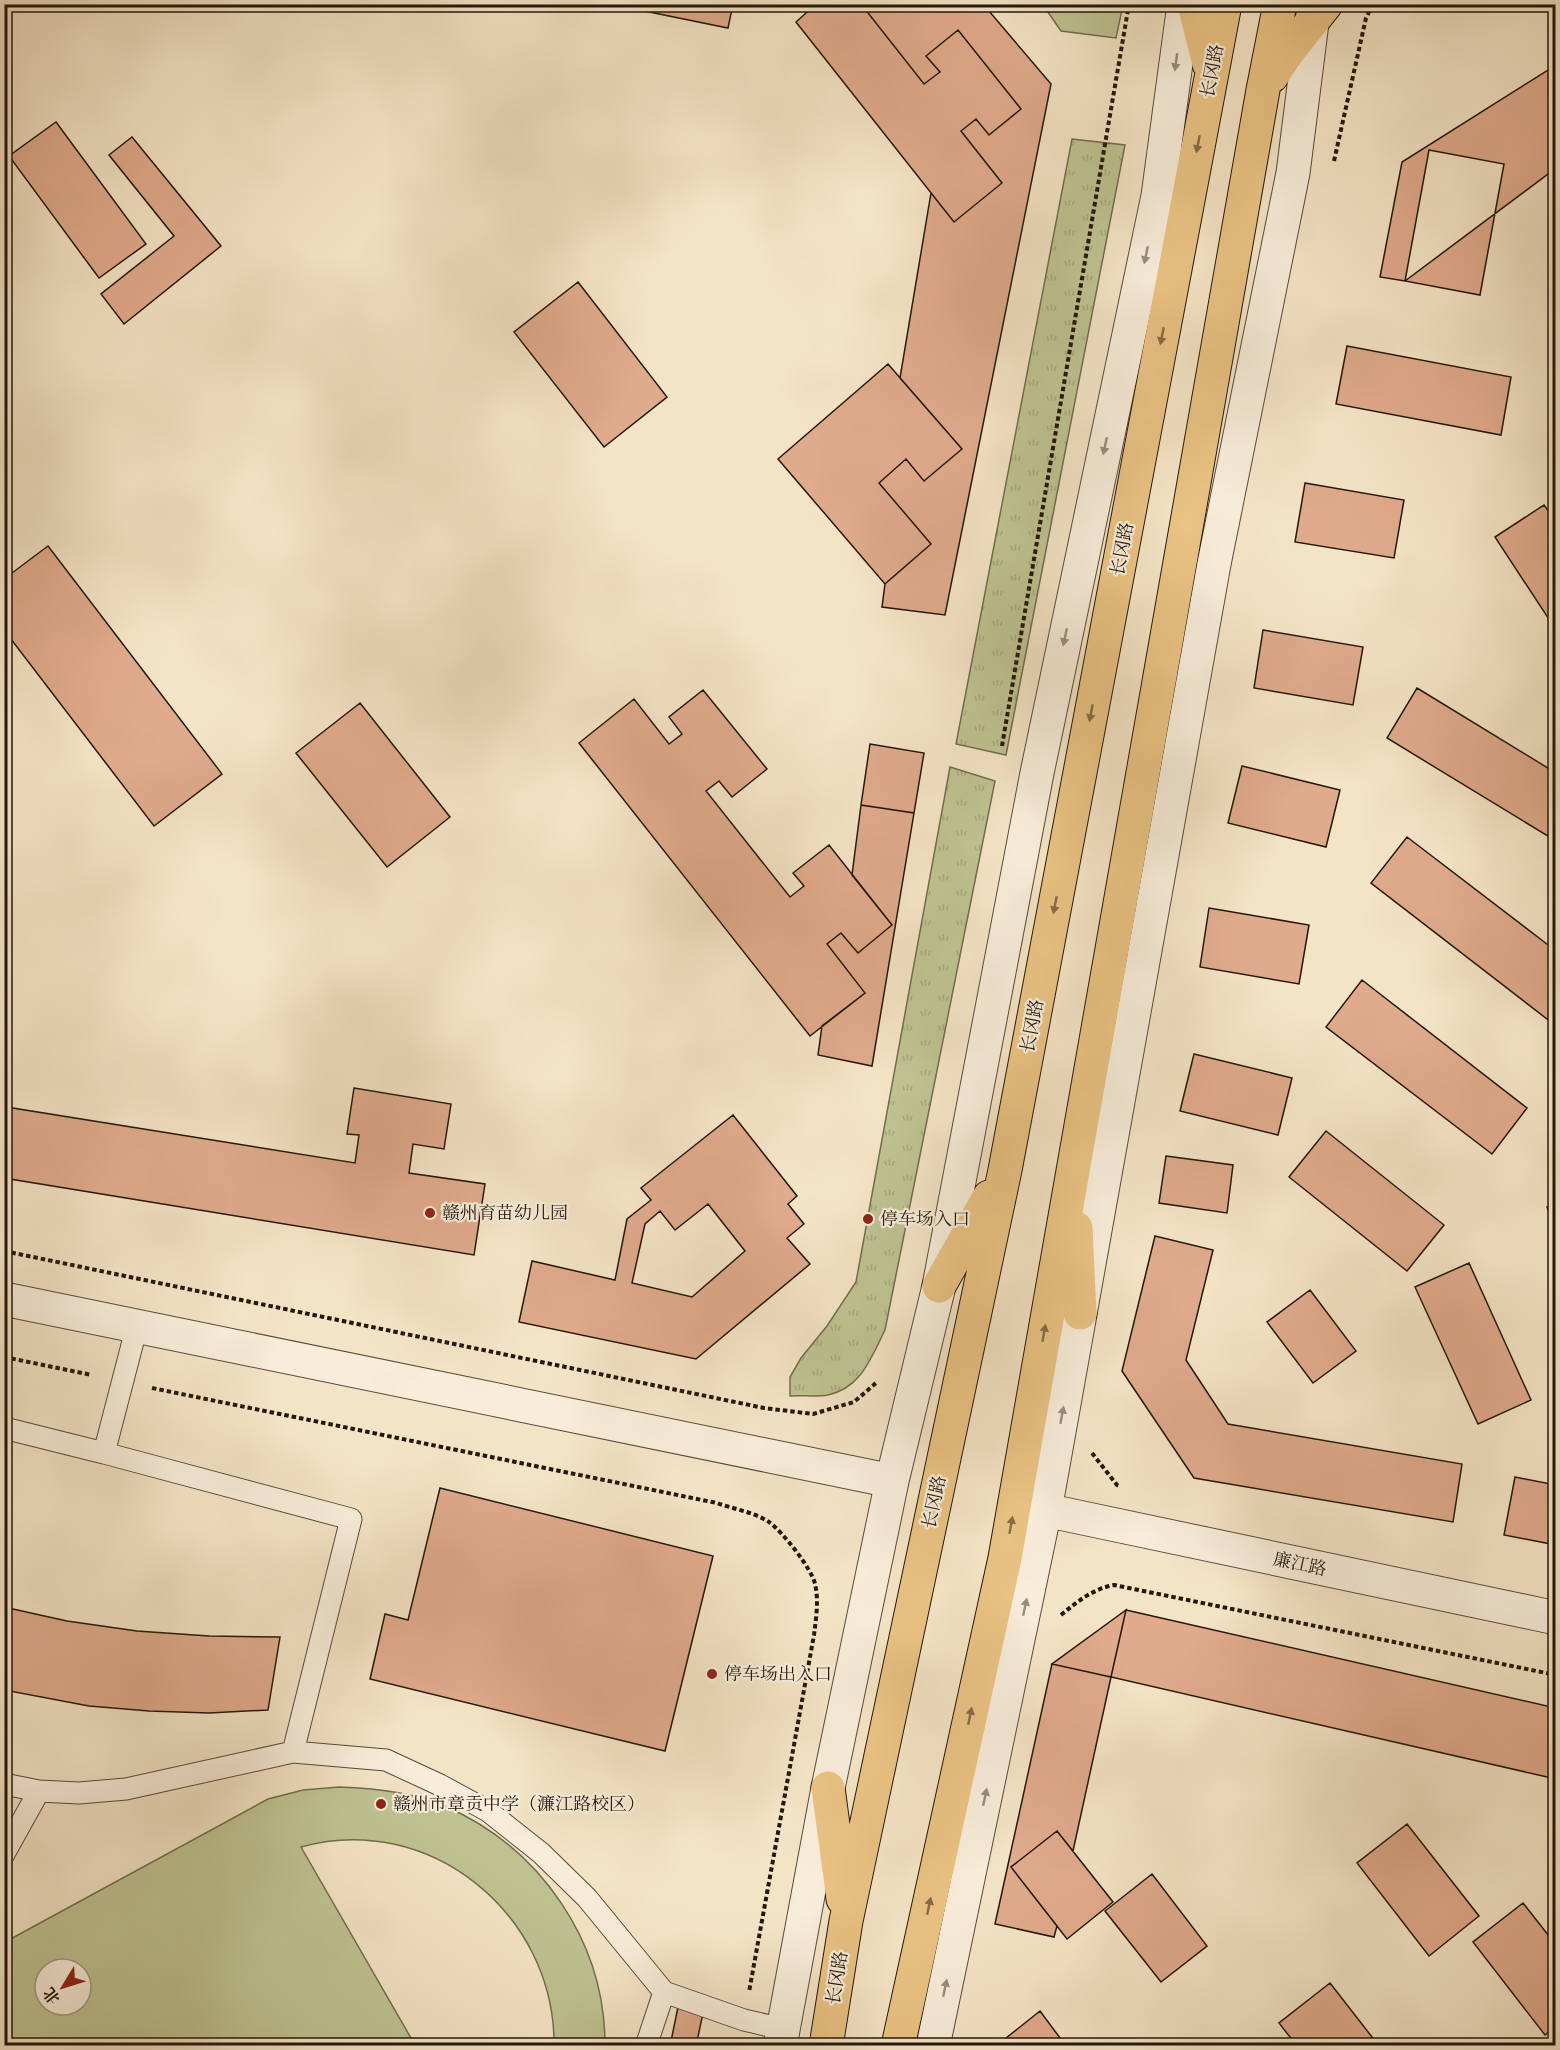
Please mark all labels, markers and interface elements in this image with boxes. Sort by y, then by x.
street label: 长冈路 [1197,43,1229,100]
one-way arrow [1171,53,1181,72]
one-way arrow [1194,135,1203,154]
one-way arrow [1140,246,1150,264]
one-way arrow [1157,327,1166,346]
one-way arrow [1100,437,1110,455]
street label: 长冈路 [1107,521,1139,578]
one-way arrow [1060,627,1070,646]
one-way arrow [1086,704,1095,723]
one-way arrow [1050,896,1059,915]
street label: 长冈路 [1017,998,1049,1055]
place label: 赣州育苗幼儿园 [442,1203,568,1225]
marker: 赣州育苗幼儿园 [423,1206,437,1220]
place label: 停车场入口 [880,1209,970,1231]
marker: 停车场入口 [861,1212,875,1226]
one-way arrow [1040,1323,1049,1342]
one-way arrow [1058,1405,1067,1424]
street label: 长冈路 [919,1474,951,1531]
one-way arrow [1007,1515,1016,1534]
street label: 廉江路 [1271,1549,1328,1581]
one-way arrow [1021,1597,1030,1616]
place label: 停车场出入口 [724,1664,832,1686]
marker: 停车场出入口 [705,1667,719,1681]
one-way arrow [966,1707,976,1725]
one-way arrow [981,1788,990,1807]
place label: 赣州市章贡中学（濂江路校区） [393,1794,645,1816]
marker: 赣州市章贡中学（濂江路校区） [374,1797,388,1811]
one-way arrow [925,1897,934,1916]
street label: 长冈路 [823,1950,853,2007]
north arrow [33,1957,93,2017]
one-way arrow [941,1979,950,1998]
text: 北 [39,1983,65,2008]

